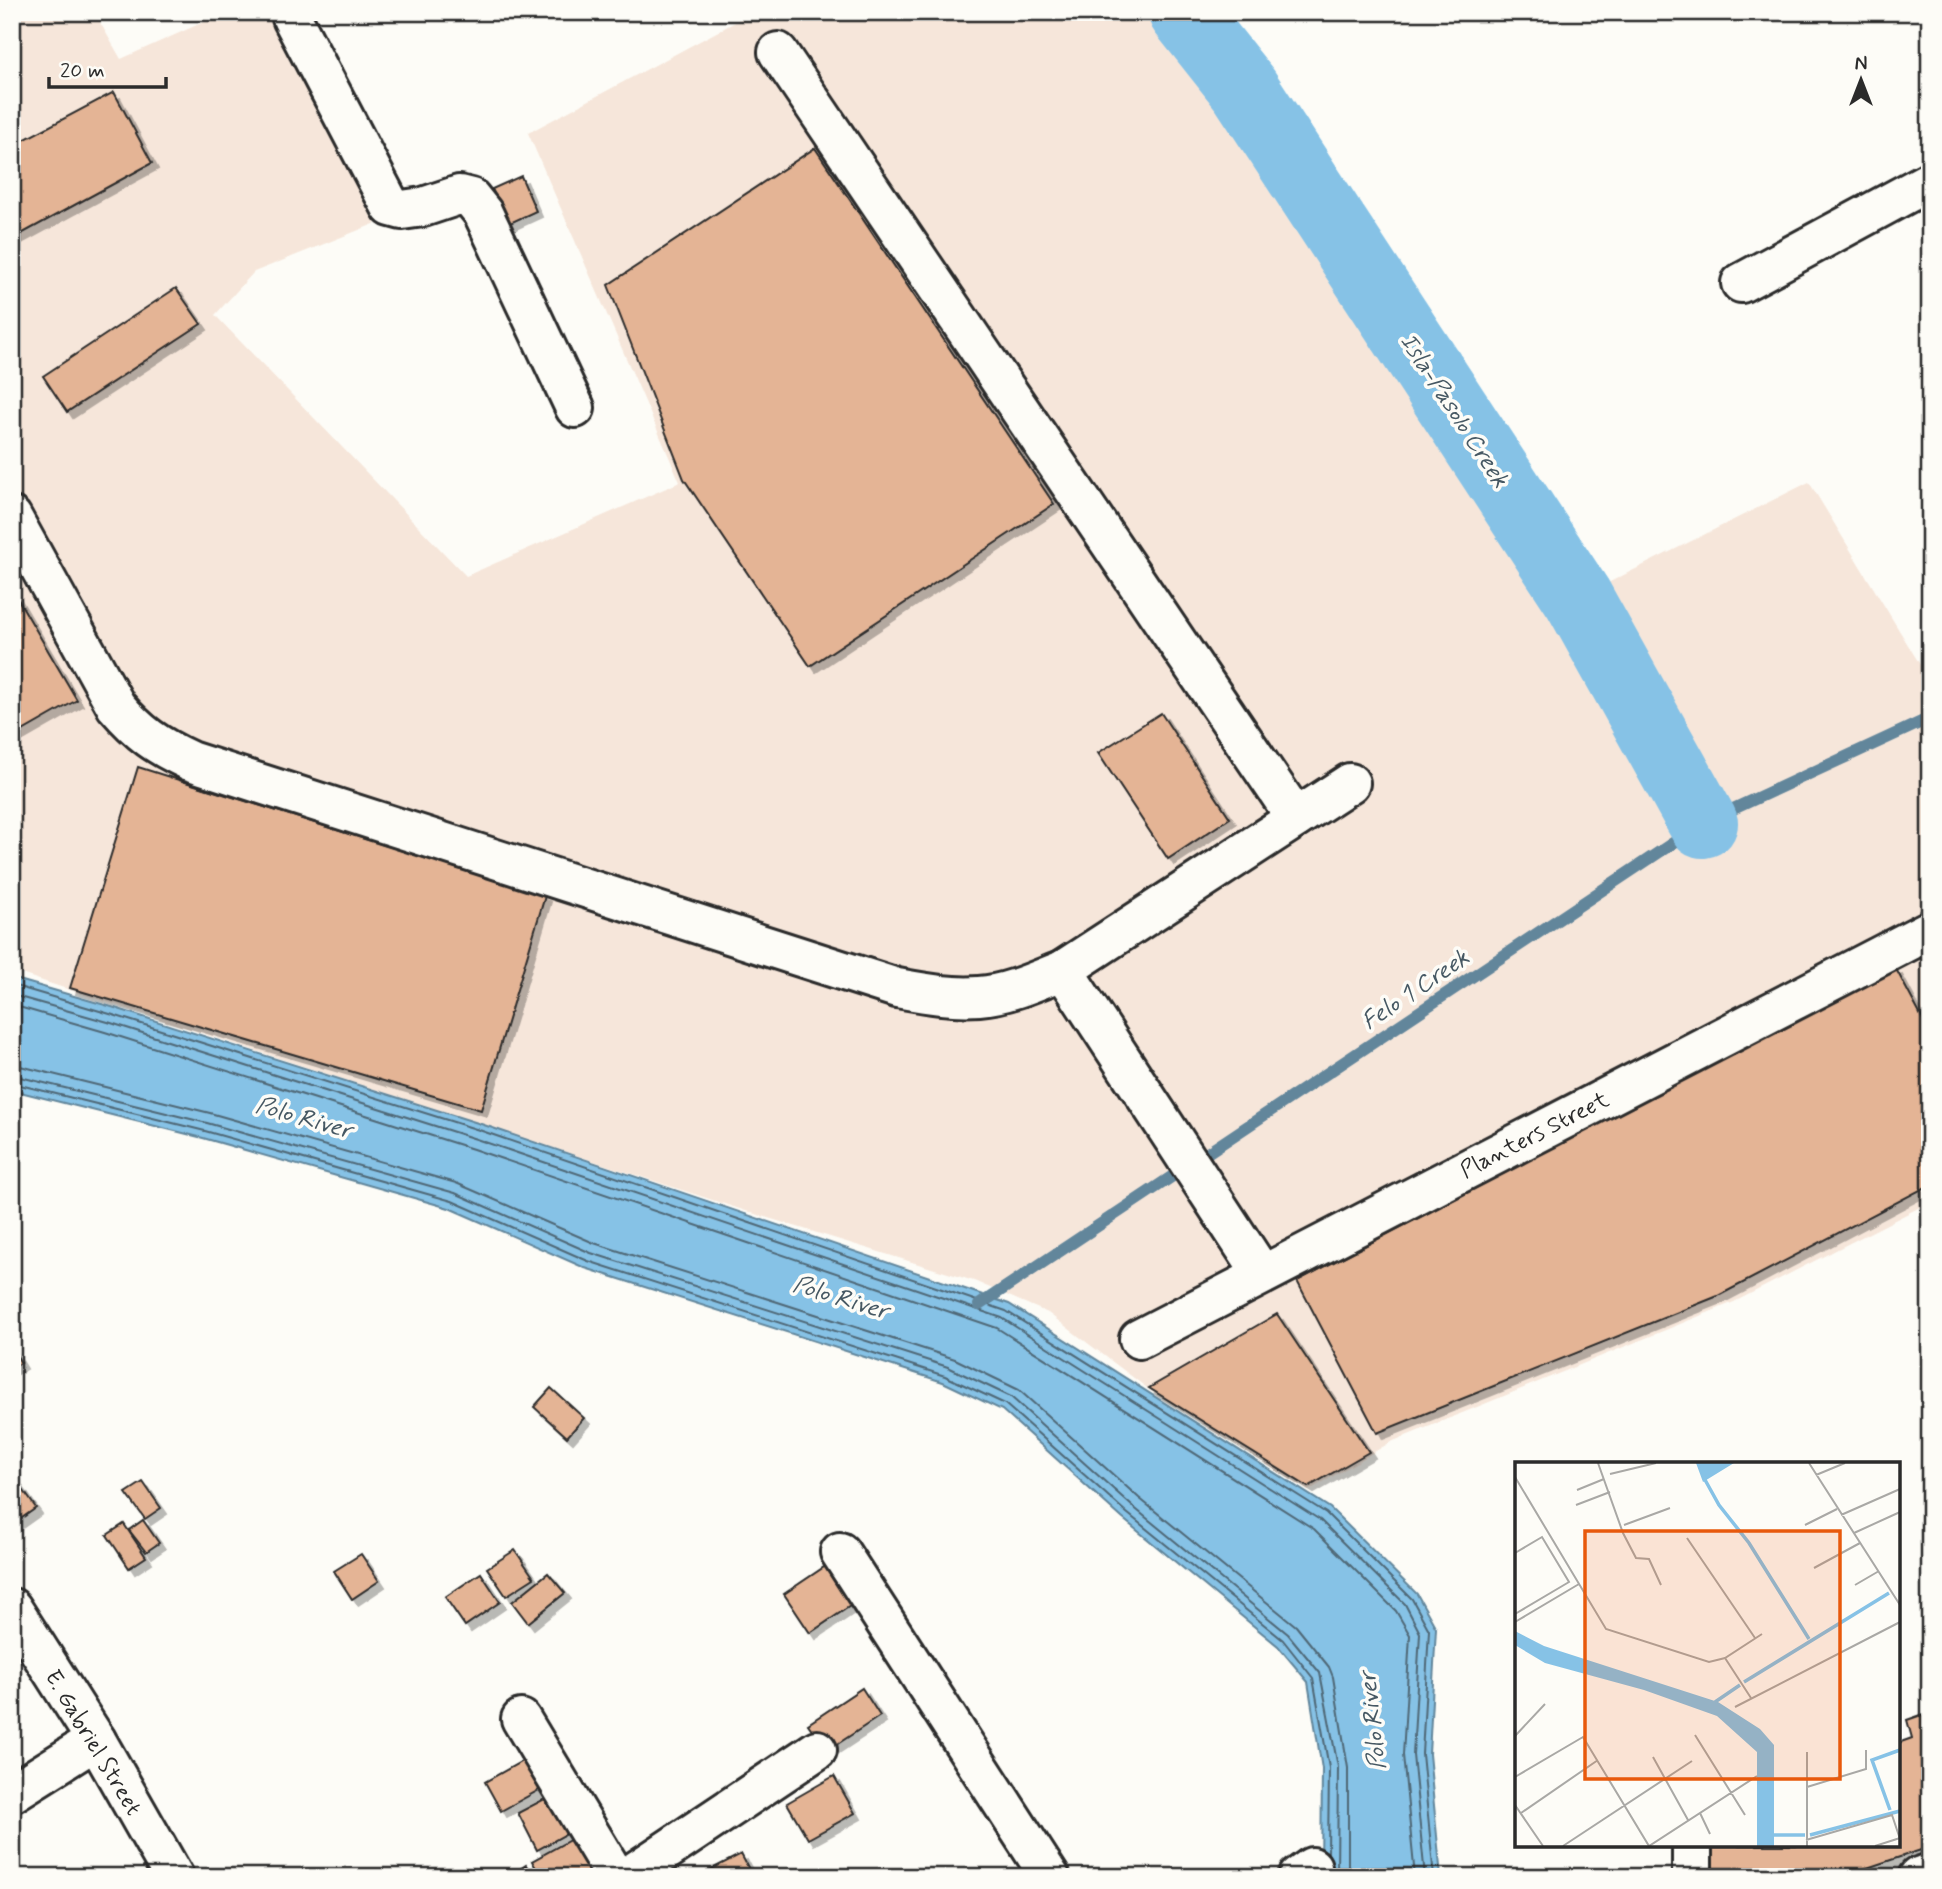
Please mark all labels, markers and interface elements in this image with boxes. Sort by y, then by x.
scale bar [49,46,166,90]
north arrow [1826,46,1896,116]
text: N [1855,52,1867,77]
text: 20 m [60,57,105,85]
water label: Isla-Pasolo Creek [1392,328,1515,494]
water label: Felo 1 Creek [1356,943,1476,1038]
street label: Planters Street [1455,1085,1615,1186]
water label: Polo River [252,1090,358,1148]
water label: Polo River [789,1269,895,1329]
inset map [1515,1462,1900,1847]
street label: E. Gabriel Street [37,1665,148,1821]
water label: Polo River [1353,1667,1394,1771]

